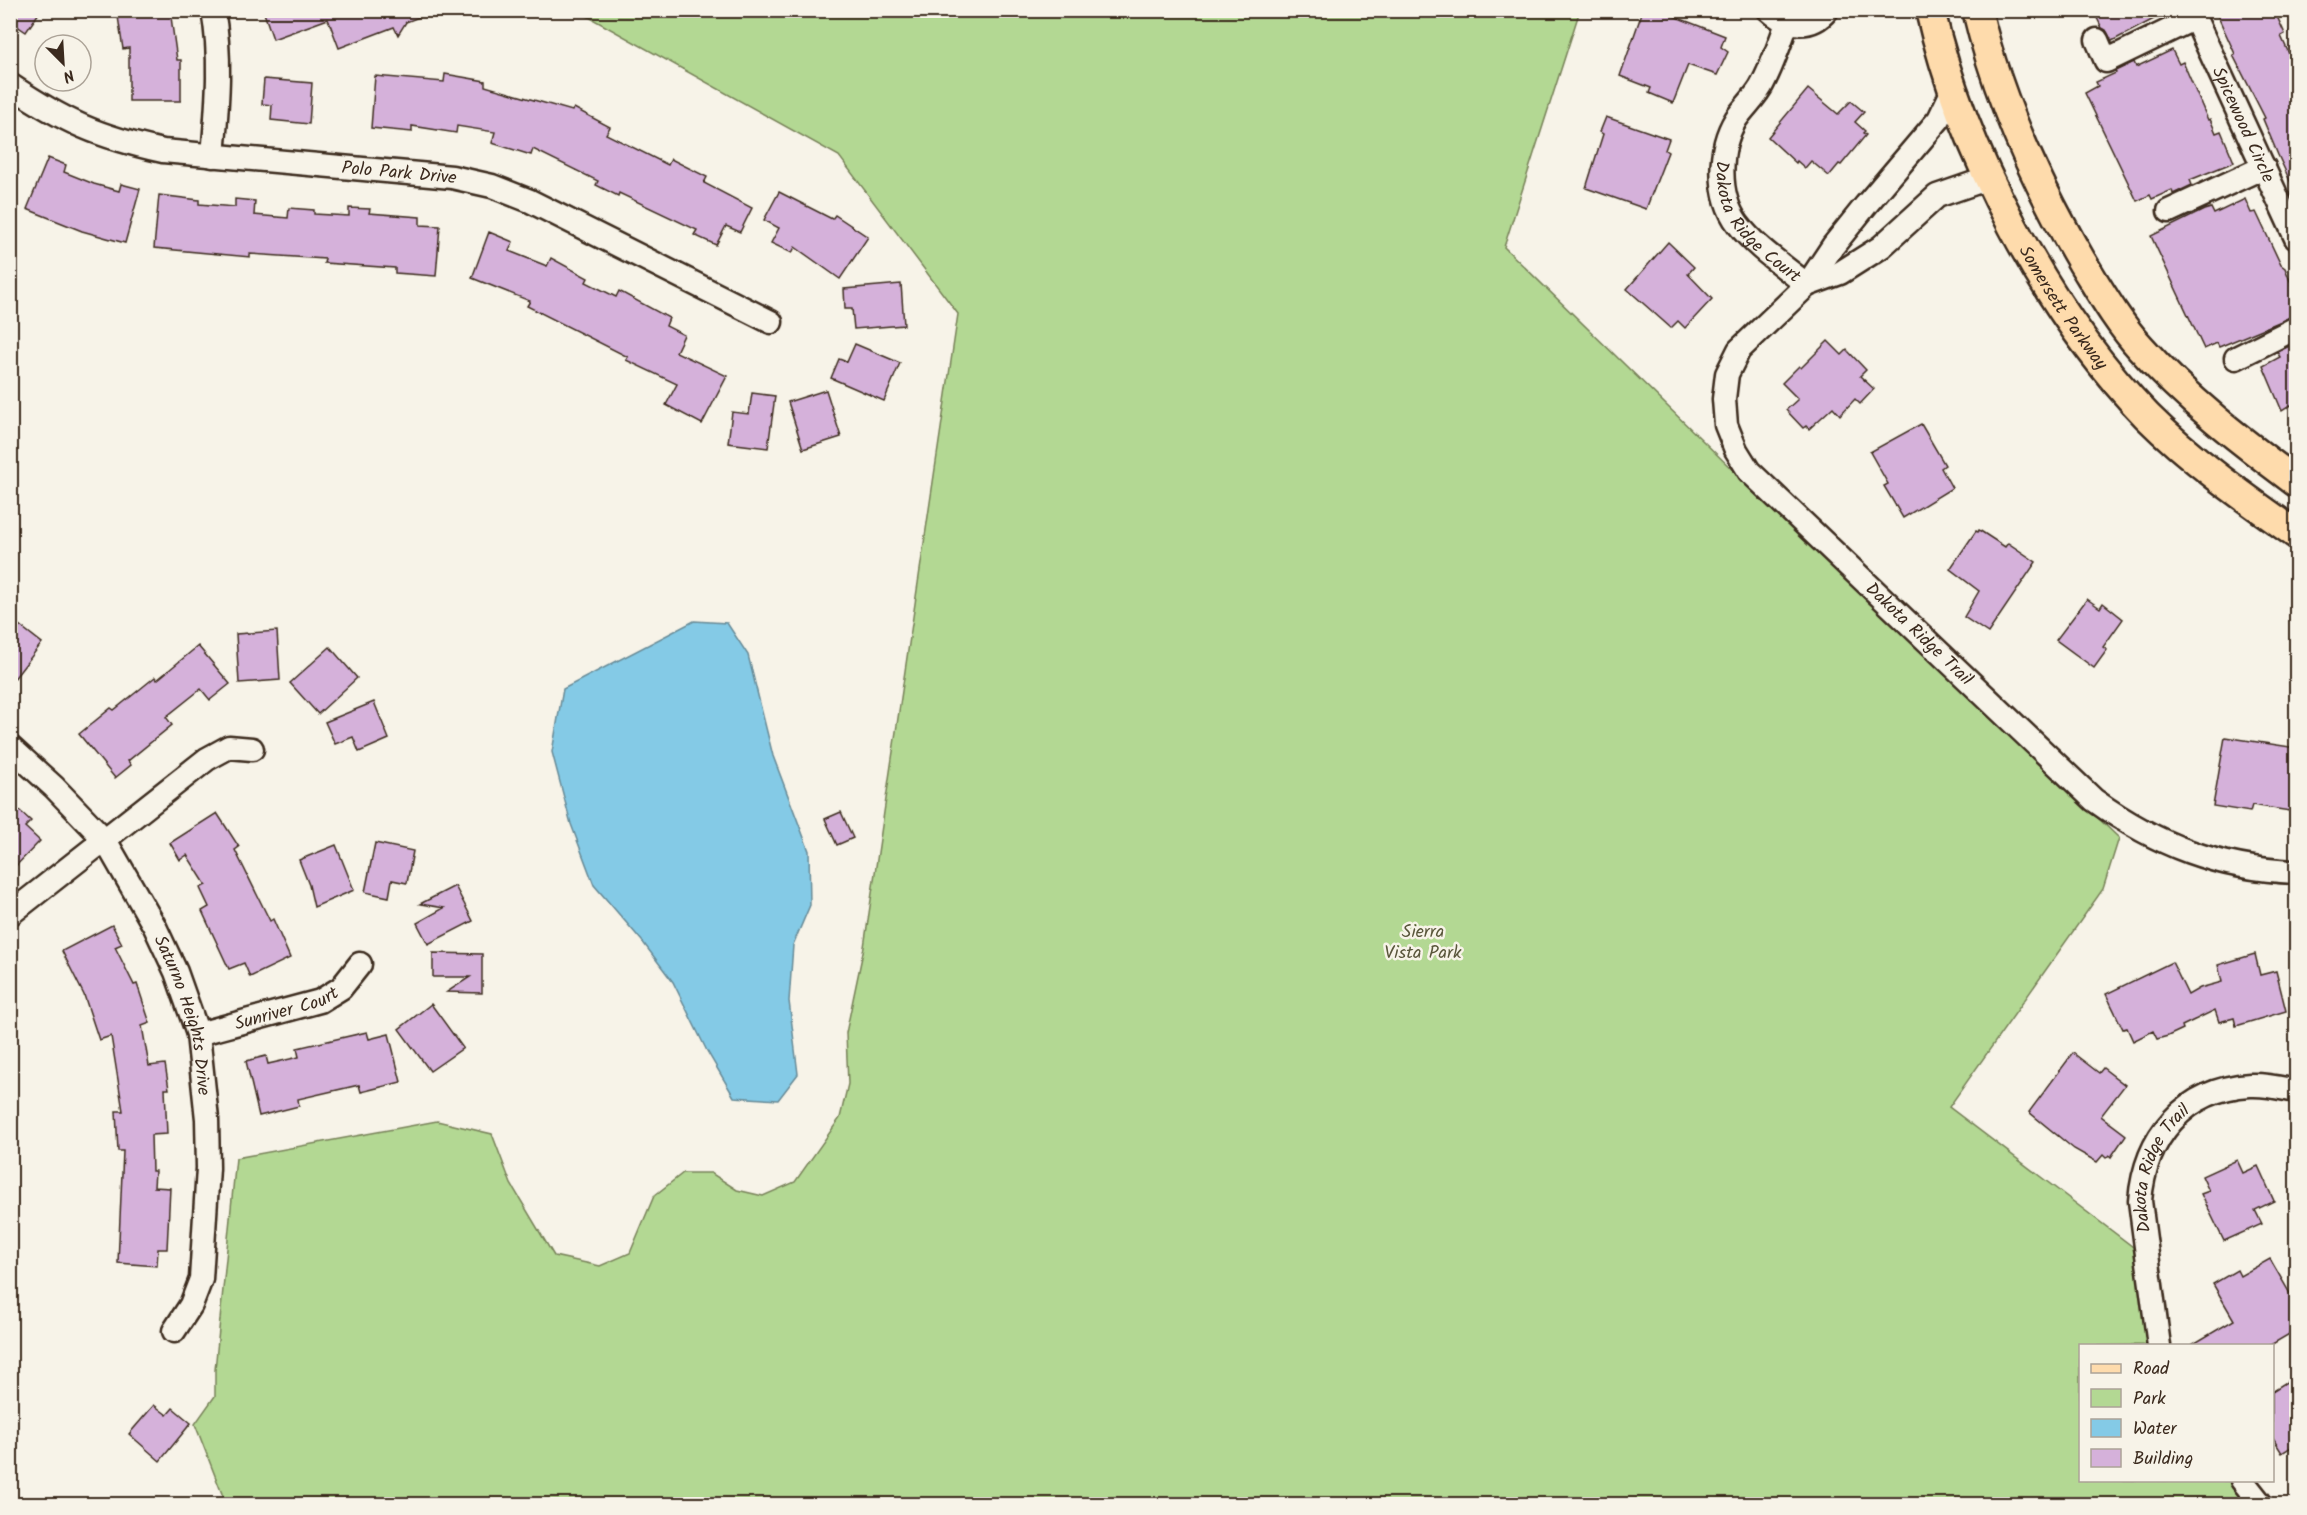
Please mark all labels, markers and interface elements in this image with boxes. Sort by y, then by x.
north arrow [33,33,93,93]
text: N [59,62,78,89]
street label: Spicewood Circle [2203,62,2282,188]
street label: Polo Park Drive [340,154,459,194]
street label: Dakota Ridge Court [1706,160,1807,292]
street label: Somersett Parkway [2010,240,2115,378]
street label: Dakota Ridge Trail [1858,576,1980,694]
park label: Sierra Vista Park [1385,918,1462,968]
street label: Saturno Heights Drive [145,931,217,1097]
street label: Sunriver Court [231,979,346,1039]
street label: Dakota Ridge Trail [2127,1097,2197,1235]
legend [2079,1344,2274,1482]
text: Road [2133,1355,2170,1384]
text: Park [2133,1385,2166,1414]
text: Water [2133,1415,2178,1444]
text: Building [2133,1445,2193,1474]

